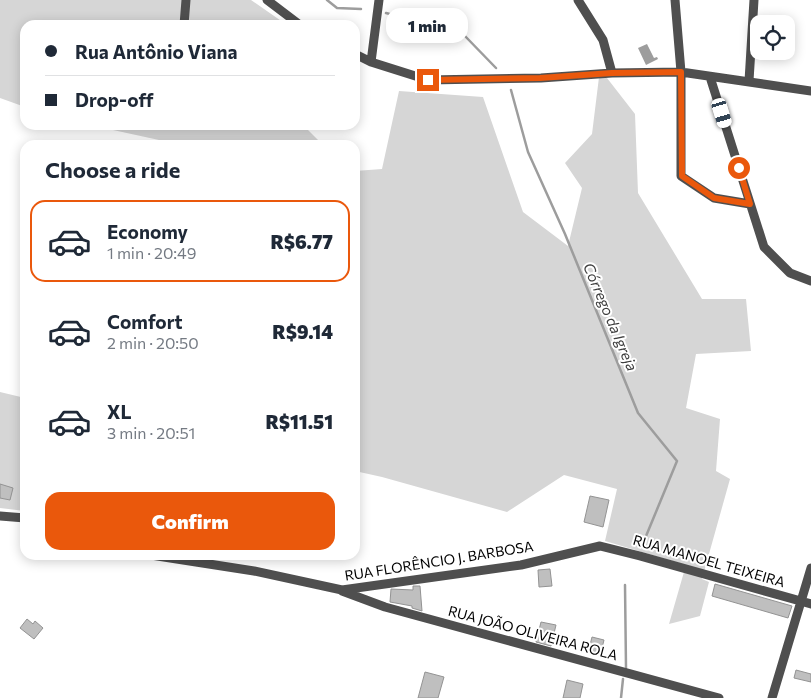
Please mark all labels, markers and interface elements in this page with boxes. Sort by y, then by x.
callout: 1 min [387,8,469,42]
map controls [750,15,795,60]
button: locate [750,15,795,60]
text: 1 min [408,16,446,35]
text: Rua Antônio Viana [75,40,237,63]
route end [417,69,439,91]
text: Drop-off [75,88,154,111]
car [710,96,733,130]
text: Choose a ride [45,156,180,183]
route start [728,157,750,179]
icon: car [47,219,92,264]
text: Economy [107,220,188,243]
text: R$6.77 [271,230,333,253]
text: 1 min · 20:49 [107,243,196,262]
water label: Córrego da Igreja [580,260,642,374]
icon: car [47,309,92,354]
text: Comfort [107,310,183,333]
text: R$9.14 [272,320,333,343]
text: 2 min · 20:50 [107,333,199,352]
icon: car [47,399,92,444]
text: XL [107,400,132,423]
text: R$11.51 [266,410,333,433]
text: 3 min · 20:51 [107,423,195,442]
button: Confirm [45,492,335,550]
street label: RUA MANOEL TEIXEIRA [631,531,787,590]
street label: RUA FLORÊNCIO J. BARBOSA [343,537,535,584]
street label: RUA JOÃO OLIVEIRA ROLA [446,602,620,663]

